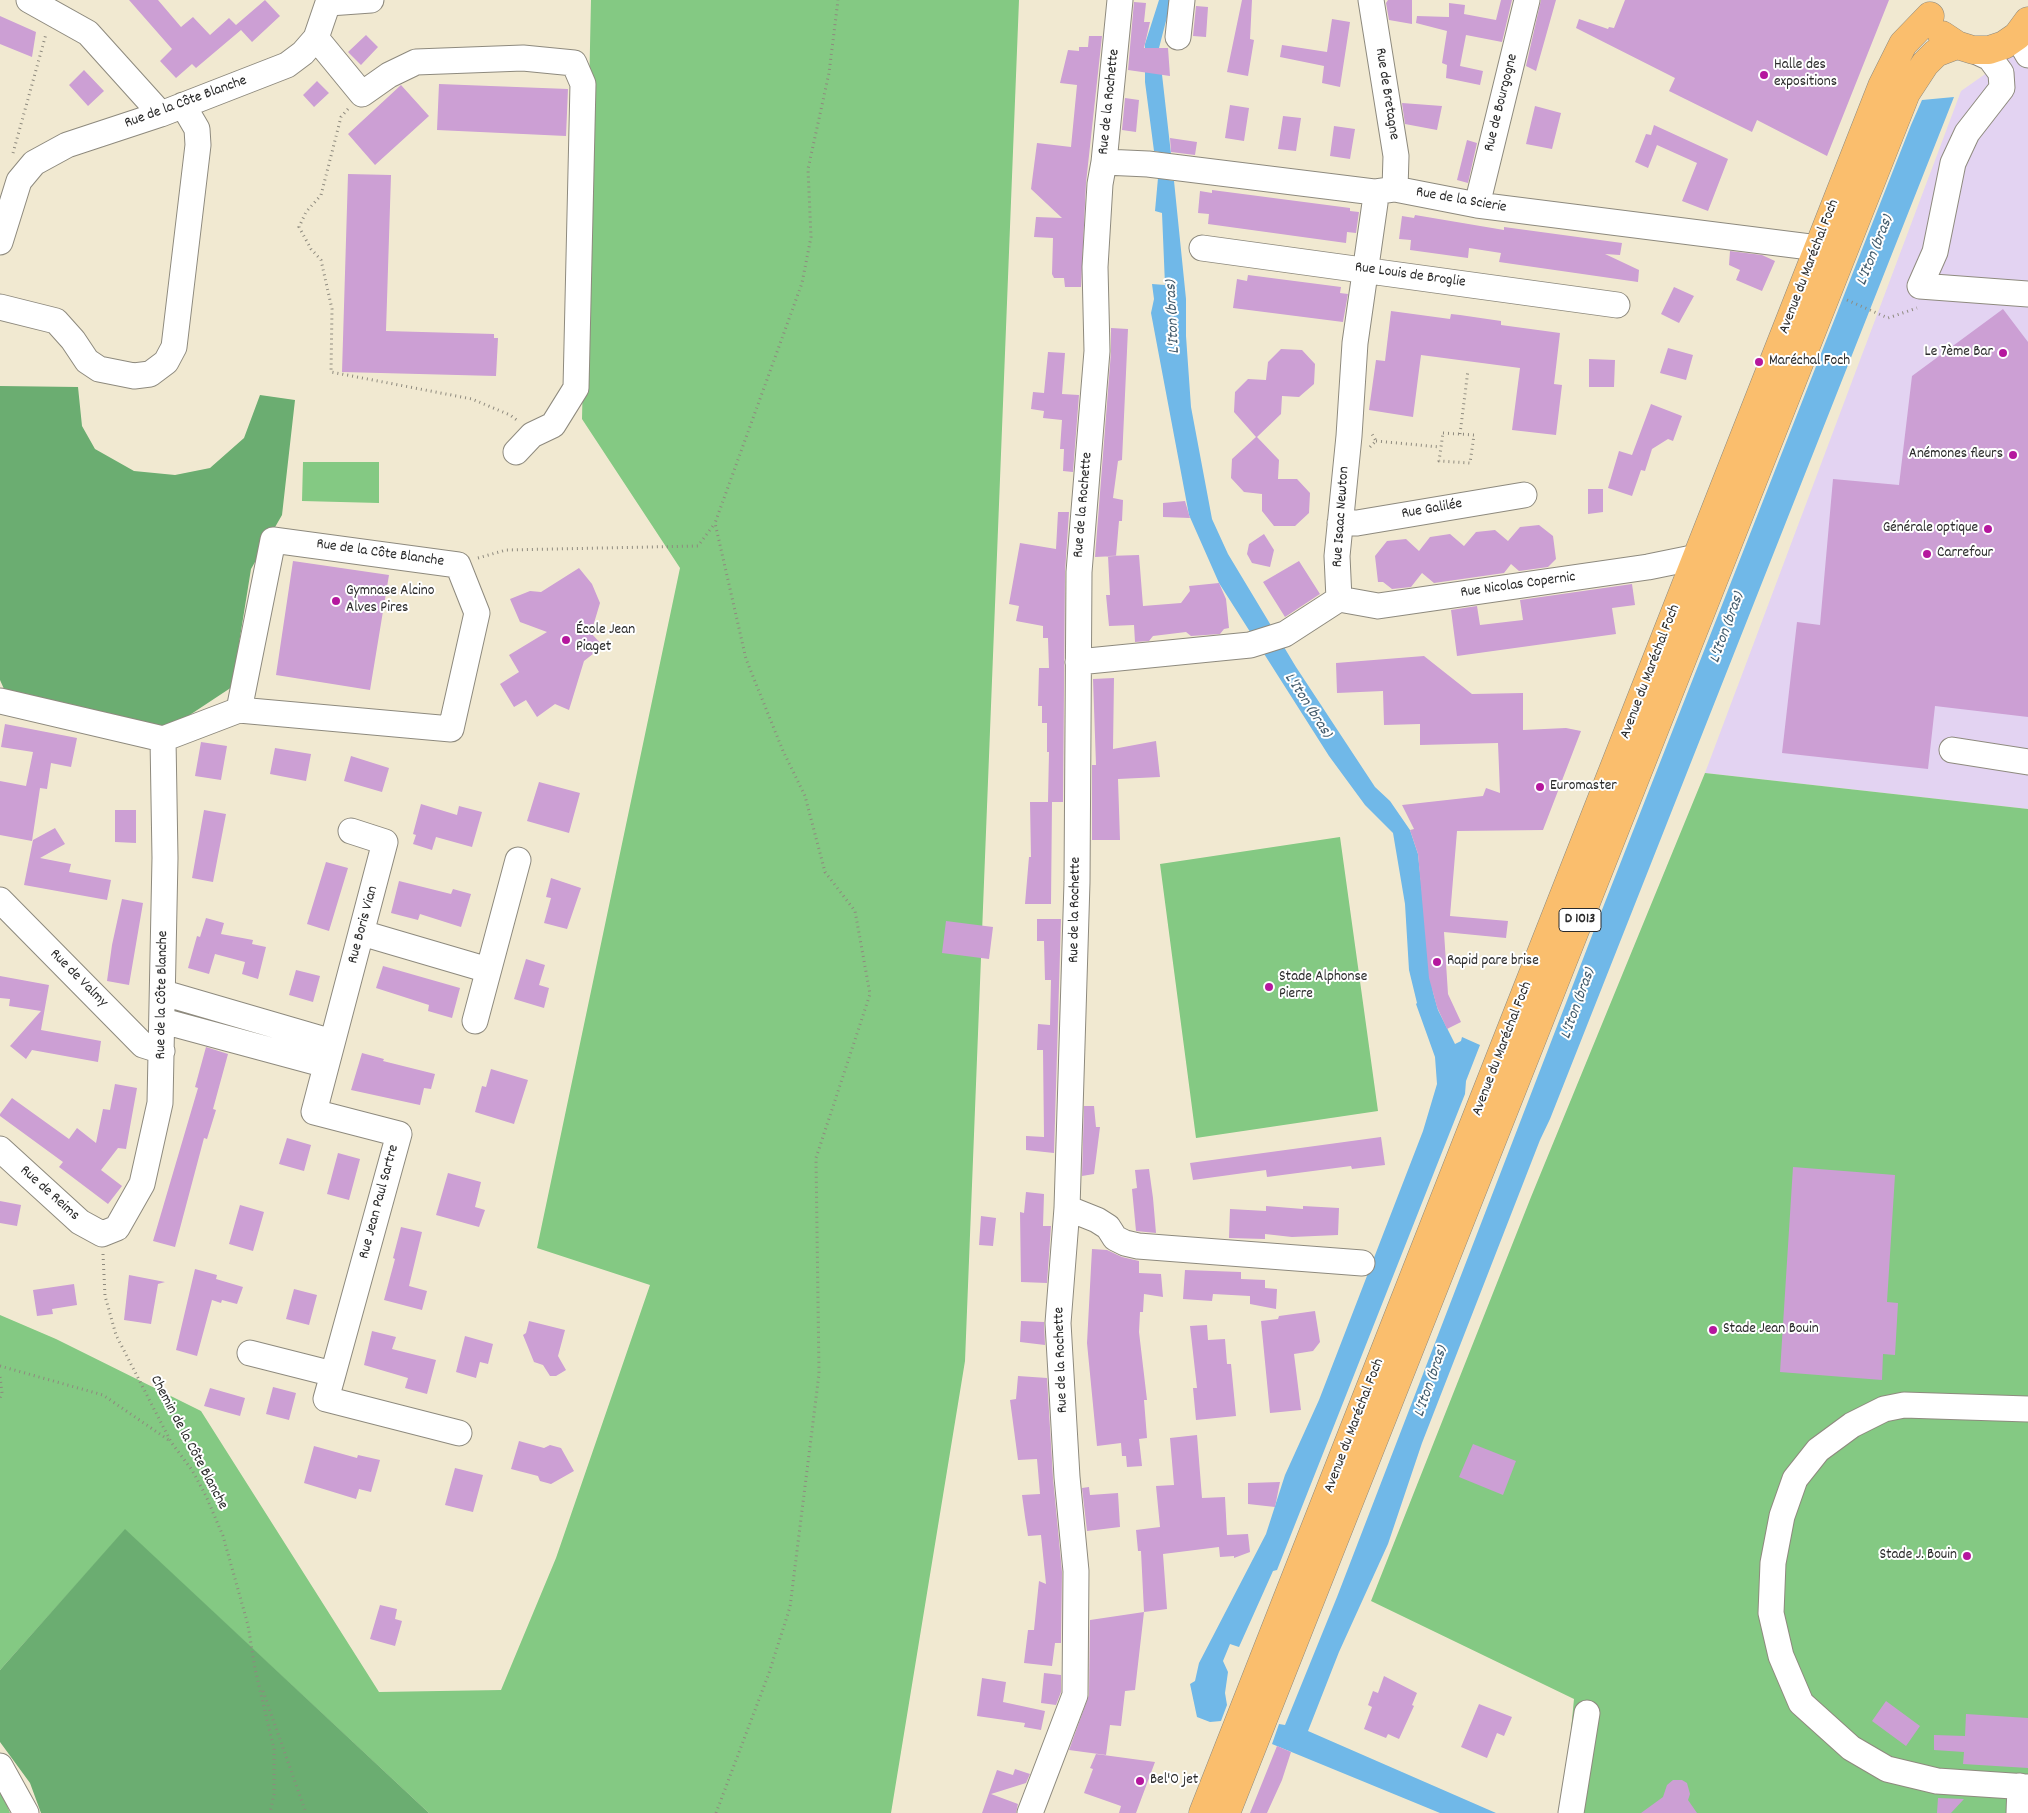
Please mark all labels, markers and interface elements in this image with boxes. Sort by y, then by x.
street label: Rue de Bretagne [1370,47,1402,141]
street label: Rue de la Rochette [1096,48,1124,156]
street label: Rue de Bourgogne [1481,52,1523,154]
place label: Halle des expositions [1774,57,1837,92]
marker: Halle des expositions [1758,69,1770,81]
street label: Rue de la Côte Blanche [122,73,250,133]
street label: Rue de la Scierie [1414,184,1508,218]
street label: Avenue du Maréchal Foch [1776,197,1844,337]
water label: L'Iton (bras) [1853,213,1899,289]
street label: Rue Louis de Broglie [1354,259,1466,293]
water label: L'Iton (bras) [1162,280,1186,354]
place label: Le 7ème Bar [1925,344,1993,362]
marker: Le 7ème Bar [1997,347,2009,359]
place label: Maréchal Foch [1769,353,1850,371]
marker: Maréchal Foch [1753,356,1765,368]
place label: Anémones fleurs [1909,446,2003,464]
marker: Anémones fleurs [2007,449,2019,461]
street label: Rue de la Rochette [1070,451,1098,559]
street label: Rue Isaac Newton [1329,466,1355,568]
street label: Rue Galilée [1400,496,1464,524]
place label: Générale optique [1883,520,1978,538]
marker: Générale optique [1982,523,1994,535]
street label: Rue de la Côte Blanche [315,536,445,572]
place label: Carrefour [1937,545,1993,563]
marker: Carrefour [1921,548,1933,560]
street label: Rue Nicolas Copernic [1459,569,1577,603]
place label: Gymnase Alcino Alves Pires [346,583,434,618]
water label: L'Iton (bras) [1706,590,1750,666]
marker: Gymnase Alcino Alves Pires [330,595,342,607]
street label: Avenue du Maréchal Foch [1617,602,1685,742]
place label: École Jean Piaget [576,622,635,657]
marker: École Jean Piaget [560,634,572,646]
water label: L'Iton (bras) [1279,670,1335,742]
place label: Euromaster [1550,778,1617,796]
marker: Euromaster [1534,781,1546,793]
street label: Rue de la Rochette [1066,857,1086,963]
street label: Rue Boris Vian [345,884,383,966]
road number: D 1013 [1559,908,1601,932]
street label: Rue de la Côte Blanche [153,930,173,1060]
street label: Rue de Valmy [45,946,111,1012]
place label: Rapid pare brise [1447,953,1539,971]
marker: Rapid pare brise [1431,956,1443,968]
water label: L'Iton (bras) [1557,966,1601,1042]
place label: Stade Alphonse Pierre [1279,969,1367,1004]
street label: Avenue du Maréchal Foch [1469,979,1537,1119]
marker: Stade Alphonse Pierre [1263,981,1275,993]
street label: Rue Jean Paul Sartre [356,1143,404,1261]
street label: Rue de Reims [15,1163,83,1225]
street label: Rue de la Rochette [1051,1307,1073,1413]
place label: Stade Jean Bouin [1723,1321,1819,1339]
marker: Stade Jean Bouin [1707,1324,1719,1336]
water label: L'Iton (bras) [1411,1344,1453,1420]
street label: Avenue du Maréchal Foch [1321,1356,1389,1496]
street label: Chemin de la Côte Blanche [145,1373,231,1513]
place label: Stade J. Bouin [1879,1547,1957,1565]
marker: Stade J. Bouin [1961,1550,1973,1562]
place label: Bel'O jet [1150,1772,1198,1790]
marker: Bel'O jet [1134,1775,1146,1787]

